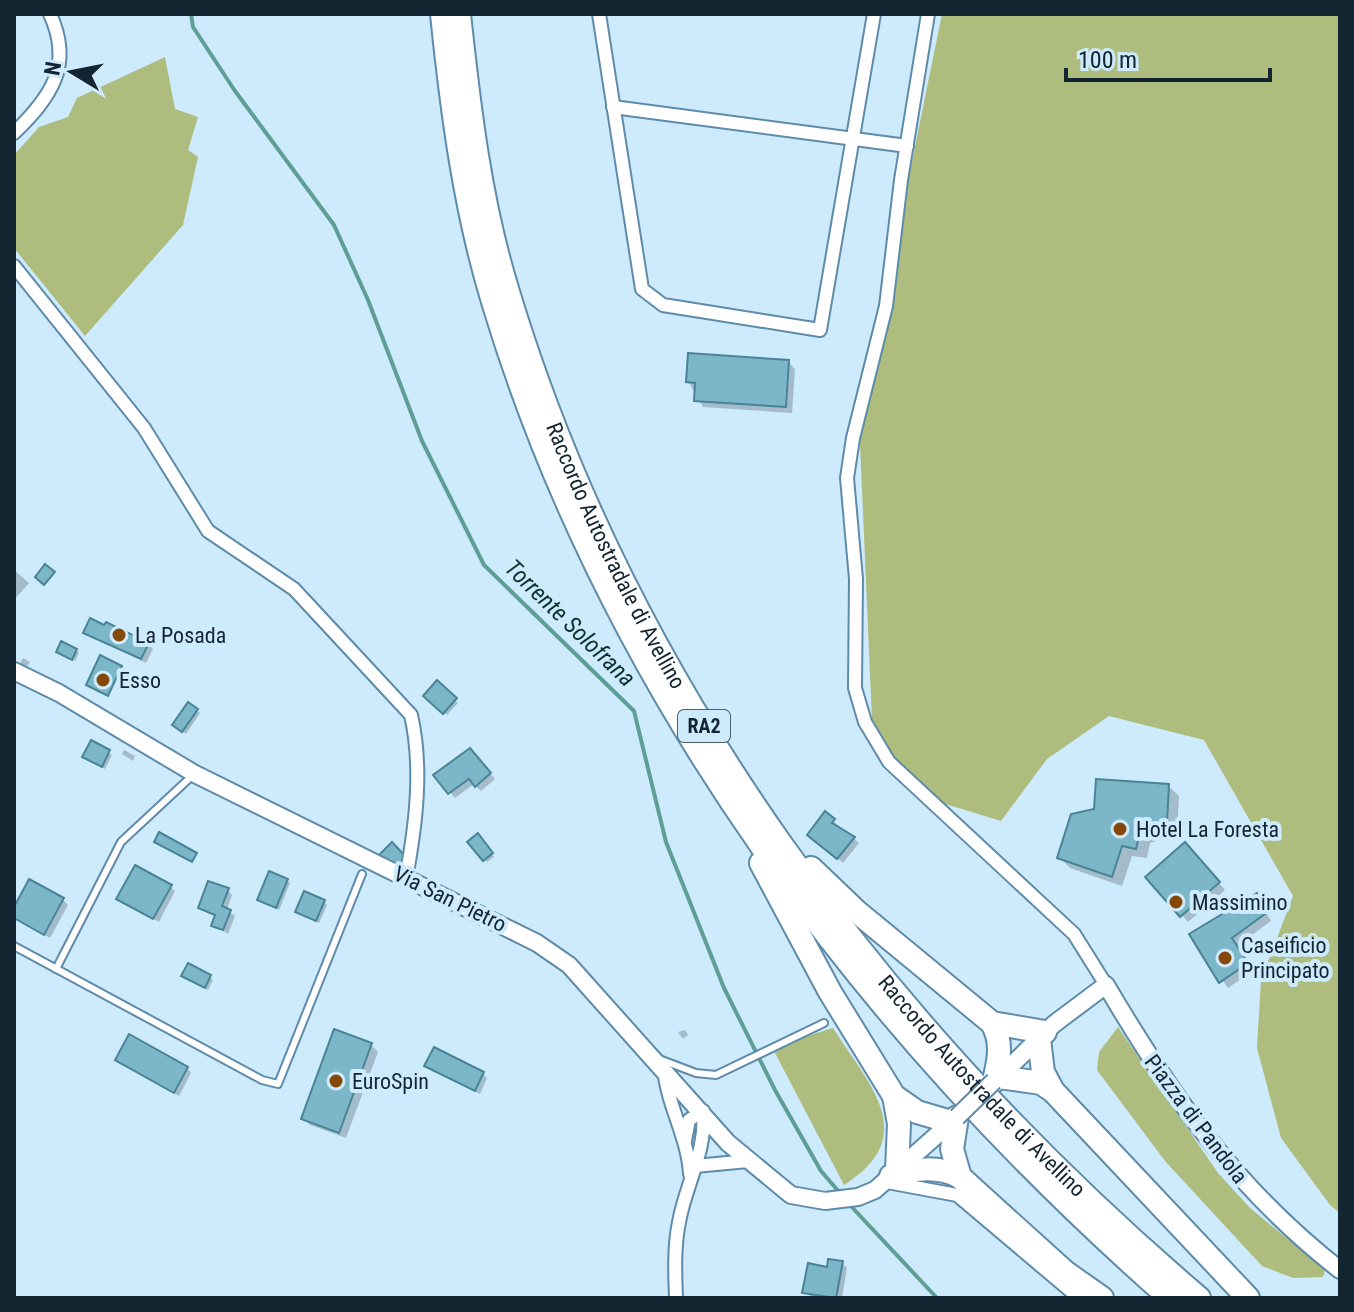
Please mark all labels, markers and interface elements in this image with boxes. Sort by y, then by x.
north arrow [32,32,112,112]
scale bar [1066,32,1270,82]
text: 100 m [1078,46,1137,74]
text: N [39,60,66,77]
street label: Raccordo Autostradale di Avellino [542,419,691,693]
water label: Torrente Solofrana [499,554,641,692]
place label: La Posada [135,623,226,648]
marker: La Posada [110,626,128,644]
place label: Esso [119,668,161,693]
marker: Esso [94,671,112,689]
road number: RA2 [678,710,730,742]
place label: Hotel La Foresta [1136,817,1279,842]
marker: Hotel La Foresta [1111,820,1129,838]
street label: Via San Pietro [390,861,510,937]
place label: Massimino [1192,890,1288,915]
marker: Massimino [1167,893,1185,911]
place label: Caseificio Principato [1241,933,1330,983]
marker: Caseificio Principato [1216,949,1234,967]
street label: Raccordo Autostradale di Avellino [874,970,1091,1201]
street label: Piazza di Pandola [1140,1050,1252,1188]
place label: EuroSpin [352,1069,429,1094]
marker: EuroSpin [327,1072,345,1090]

